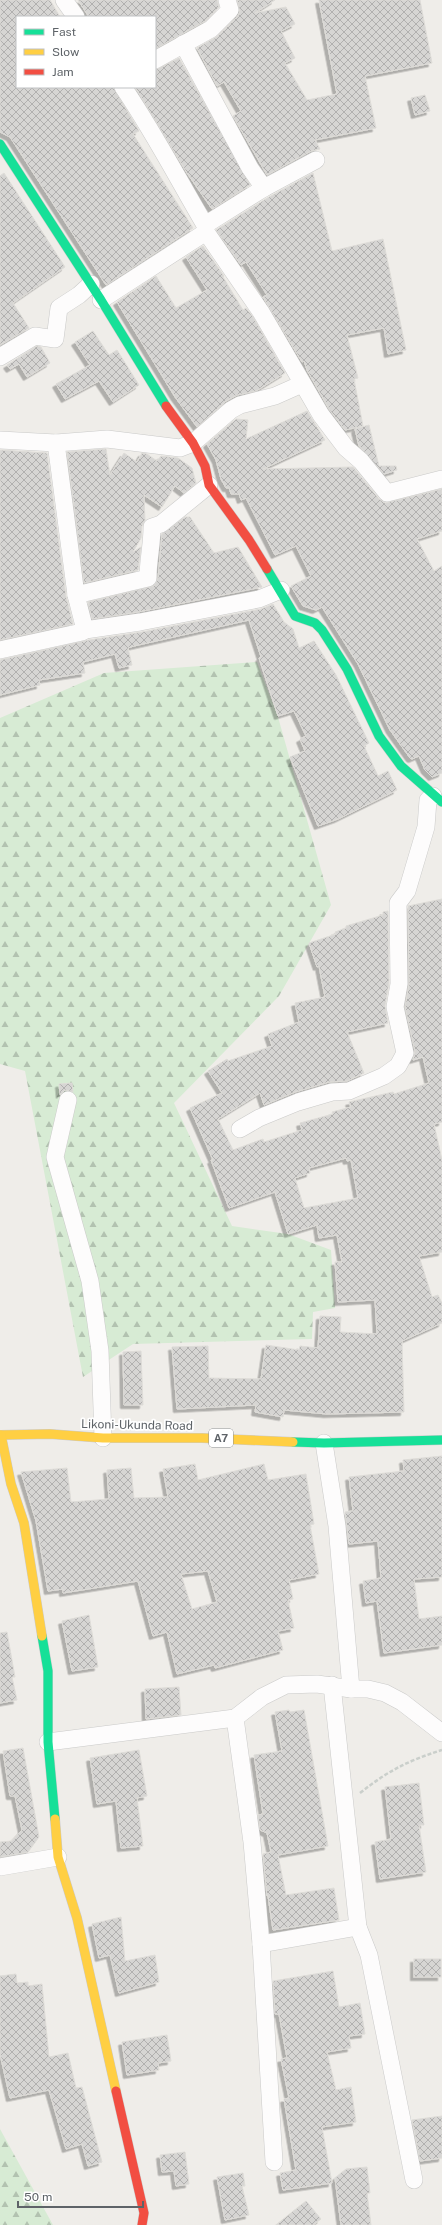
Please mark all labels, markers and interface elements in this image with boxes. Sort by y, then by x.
legend [16,16,156,88]
text: Fast [52,25,77,39]
text: Slow [52,45,80,59]
text: Jam [52,65,74,79]
street label: Likoni-Ukunda Road [81,1417,193,1433]
road number: A7 [209,1429,233,1447]
scale bar [18,2183,143,2209]
text: 50 m [24,2190,52,2204]

